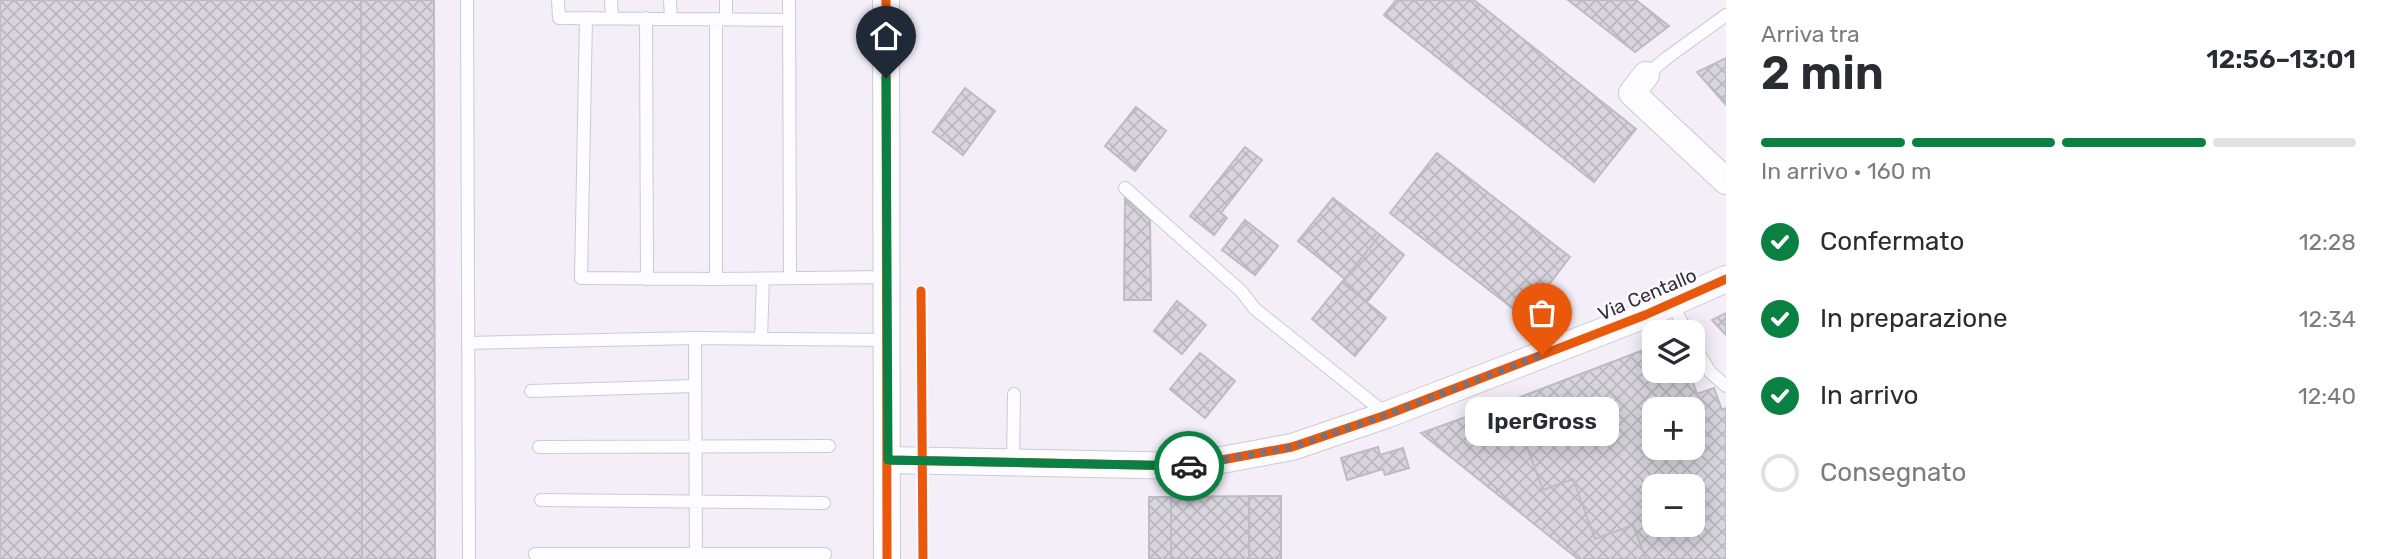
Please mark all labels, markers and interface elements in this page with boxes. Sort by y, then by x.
pin [856,6,916,78]
icon: home [867,17,905,55]
text: Arriva tra [1761,20,1860,48]
text: 12:56–13:01 [2206,44,2356,75]
text: 2 min [1761,46,1884,101]
text: In arrivo · 160 m [1761,157,1931,185]
icon: check [1761,223,1799,261]
text: Confermato [1820,226,1964,257]
text: 12:28 [2299,228,2356,256]
street label: Via Centallo [1594,263,1700,326]
pin [1512,283,1572,355]
icon: bag [1523,294,1561,332]
icon: check [1761,300,1799,338]
text: In preparazione [1820,303,2008,334]
text: 12:34 [2299,305,2356,333]
map controls [1642,320,1705,537]
button: layers [1642,320,1705,383]
icon: check [1761,377,1799,415]
text: In arrivo [1820,380,1918,411]
text: 12:40 [2298,382,2356,410]
callout: IperGross [1465,397,1619,446]
button: + [1642,397,1705,460]
text: IperGross [1487,407,1597,435]
courier [1154,431,1224,501]
icon: car [1170,447,1208,485]
text: Consegnato [1820,457,1966,488]
button: − [1642,474,1705,537]

